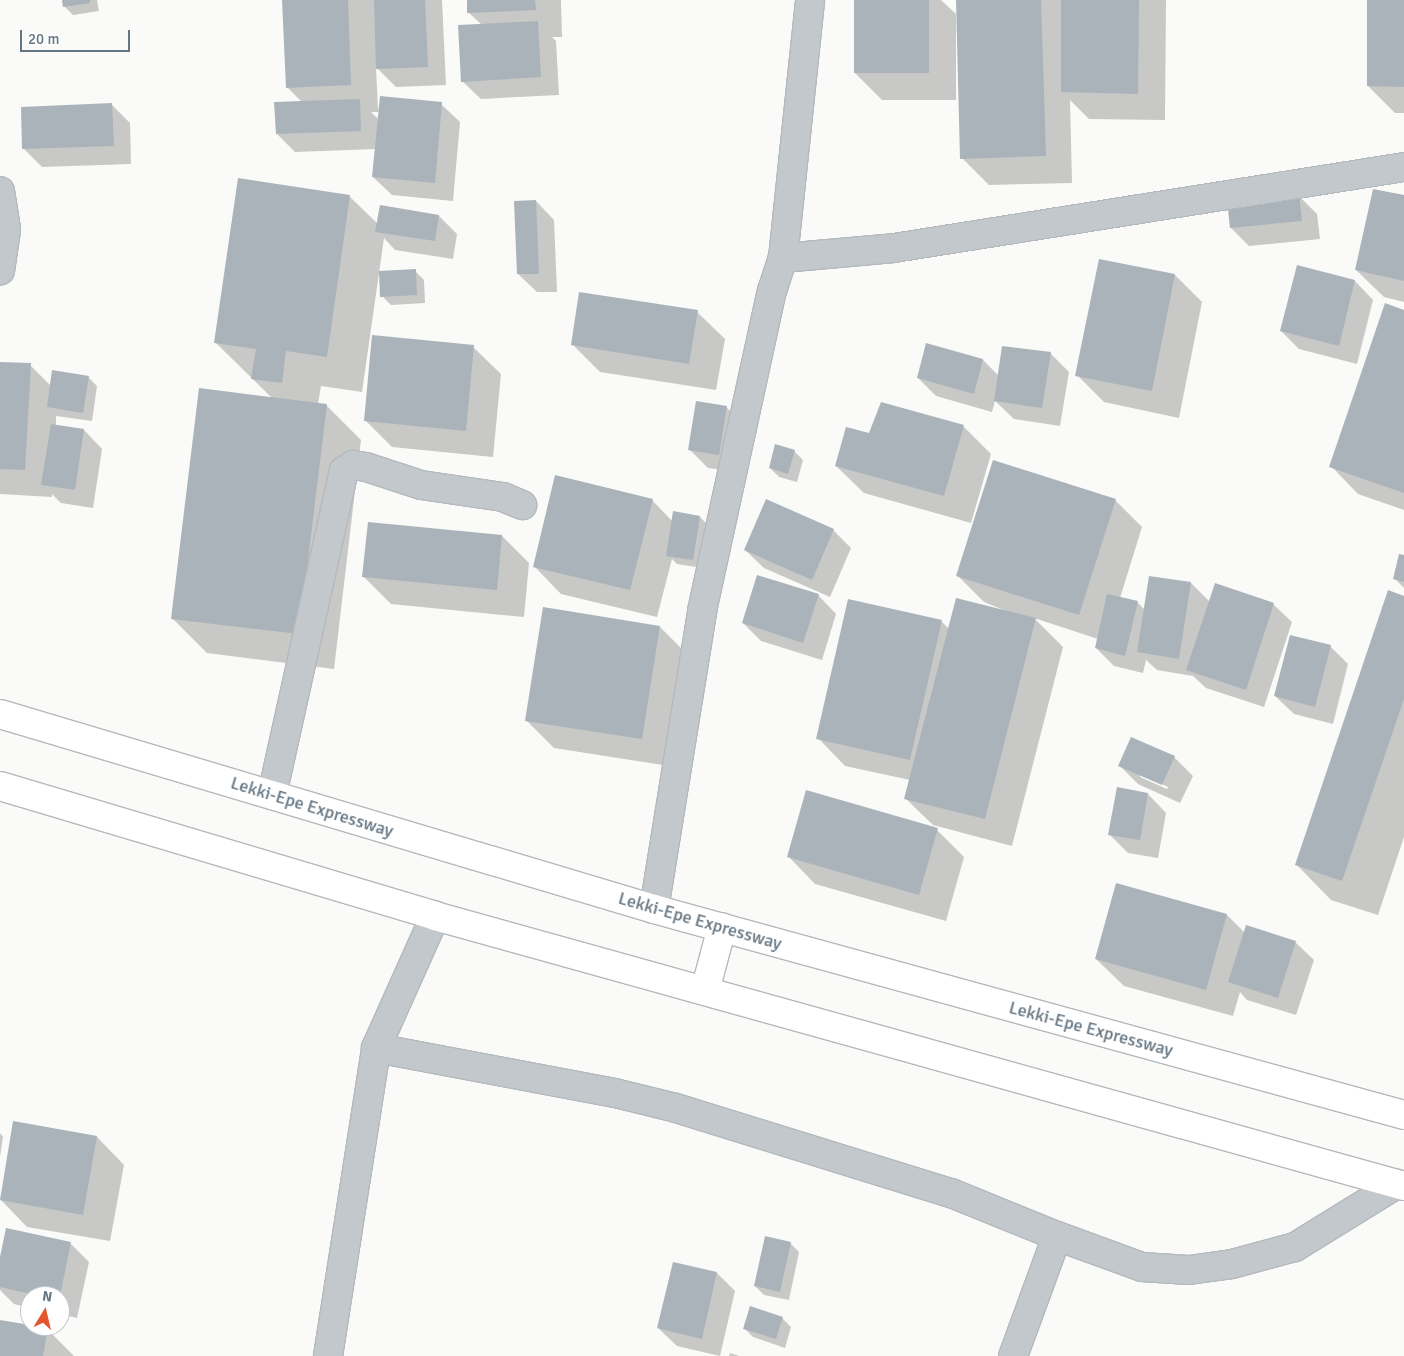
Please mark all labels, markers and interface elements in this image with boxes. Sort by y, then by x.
scale bar [22,20,132,52]
text: 20 m [28,30,59,48]
street label: Lekki-Epe Expressway [228,772,396,842]
street label: Lekki-Epe Expressway [616,887,784,955]
street label: Lekki-Epe Expressway [1007,997,1175,1061]
north arrow [20,1286,70,1336]
text: N [41,1288,53,1306]

